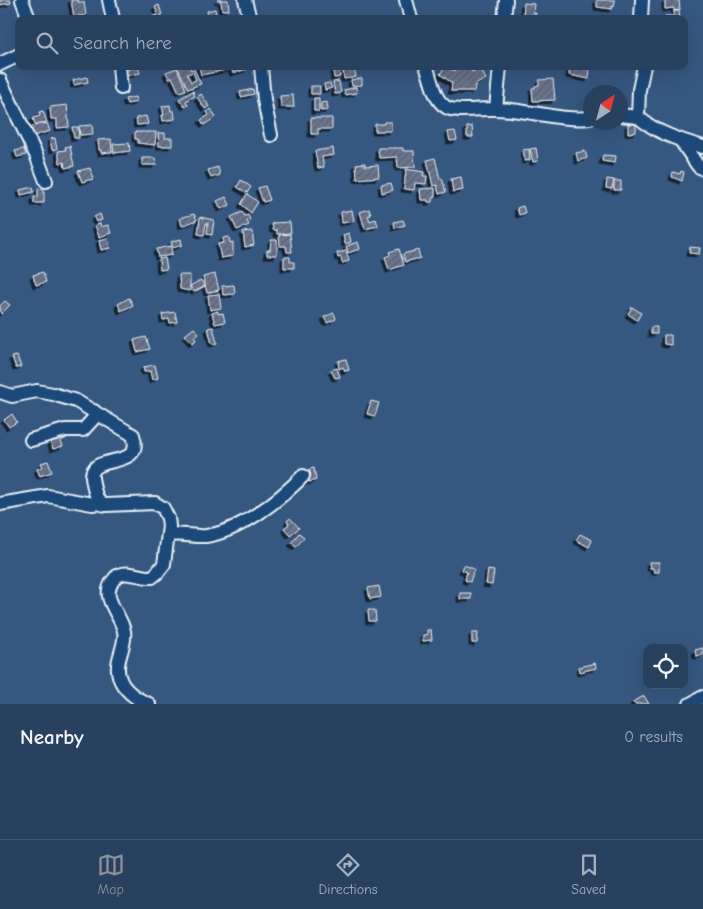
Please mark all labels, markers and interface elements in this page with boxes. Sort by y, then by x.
search box [15,15,688,70]
icon: search [33,29,61,57]
text: Search here [73,32,172,54]
north arrow [583,85,628,130]
map controls [643,644,688,689]
button: locate [643,644,688,689]
text: Nearby [20,725,84,749]
text: 0 results [624,728,683,746]
tab: Map [97,851,125,898]
tab: Directions [318,851,378,898]
tab: Saved [571,851,606,898]

